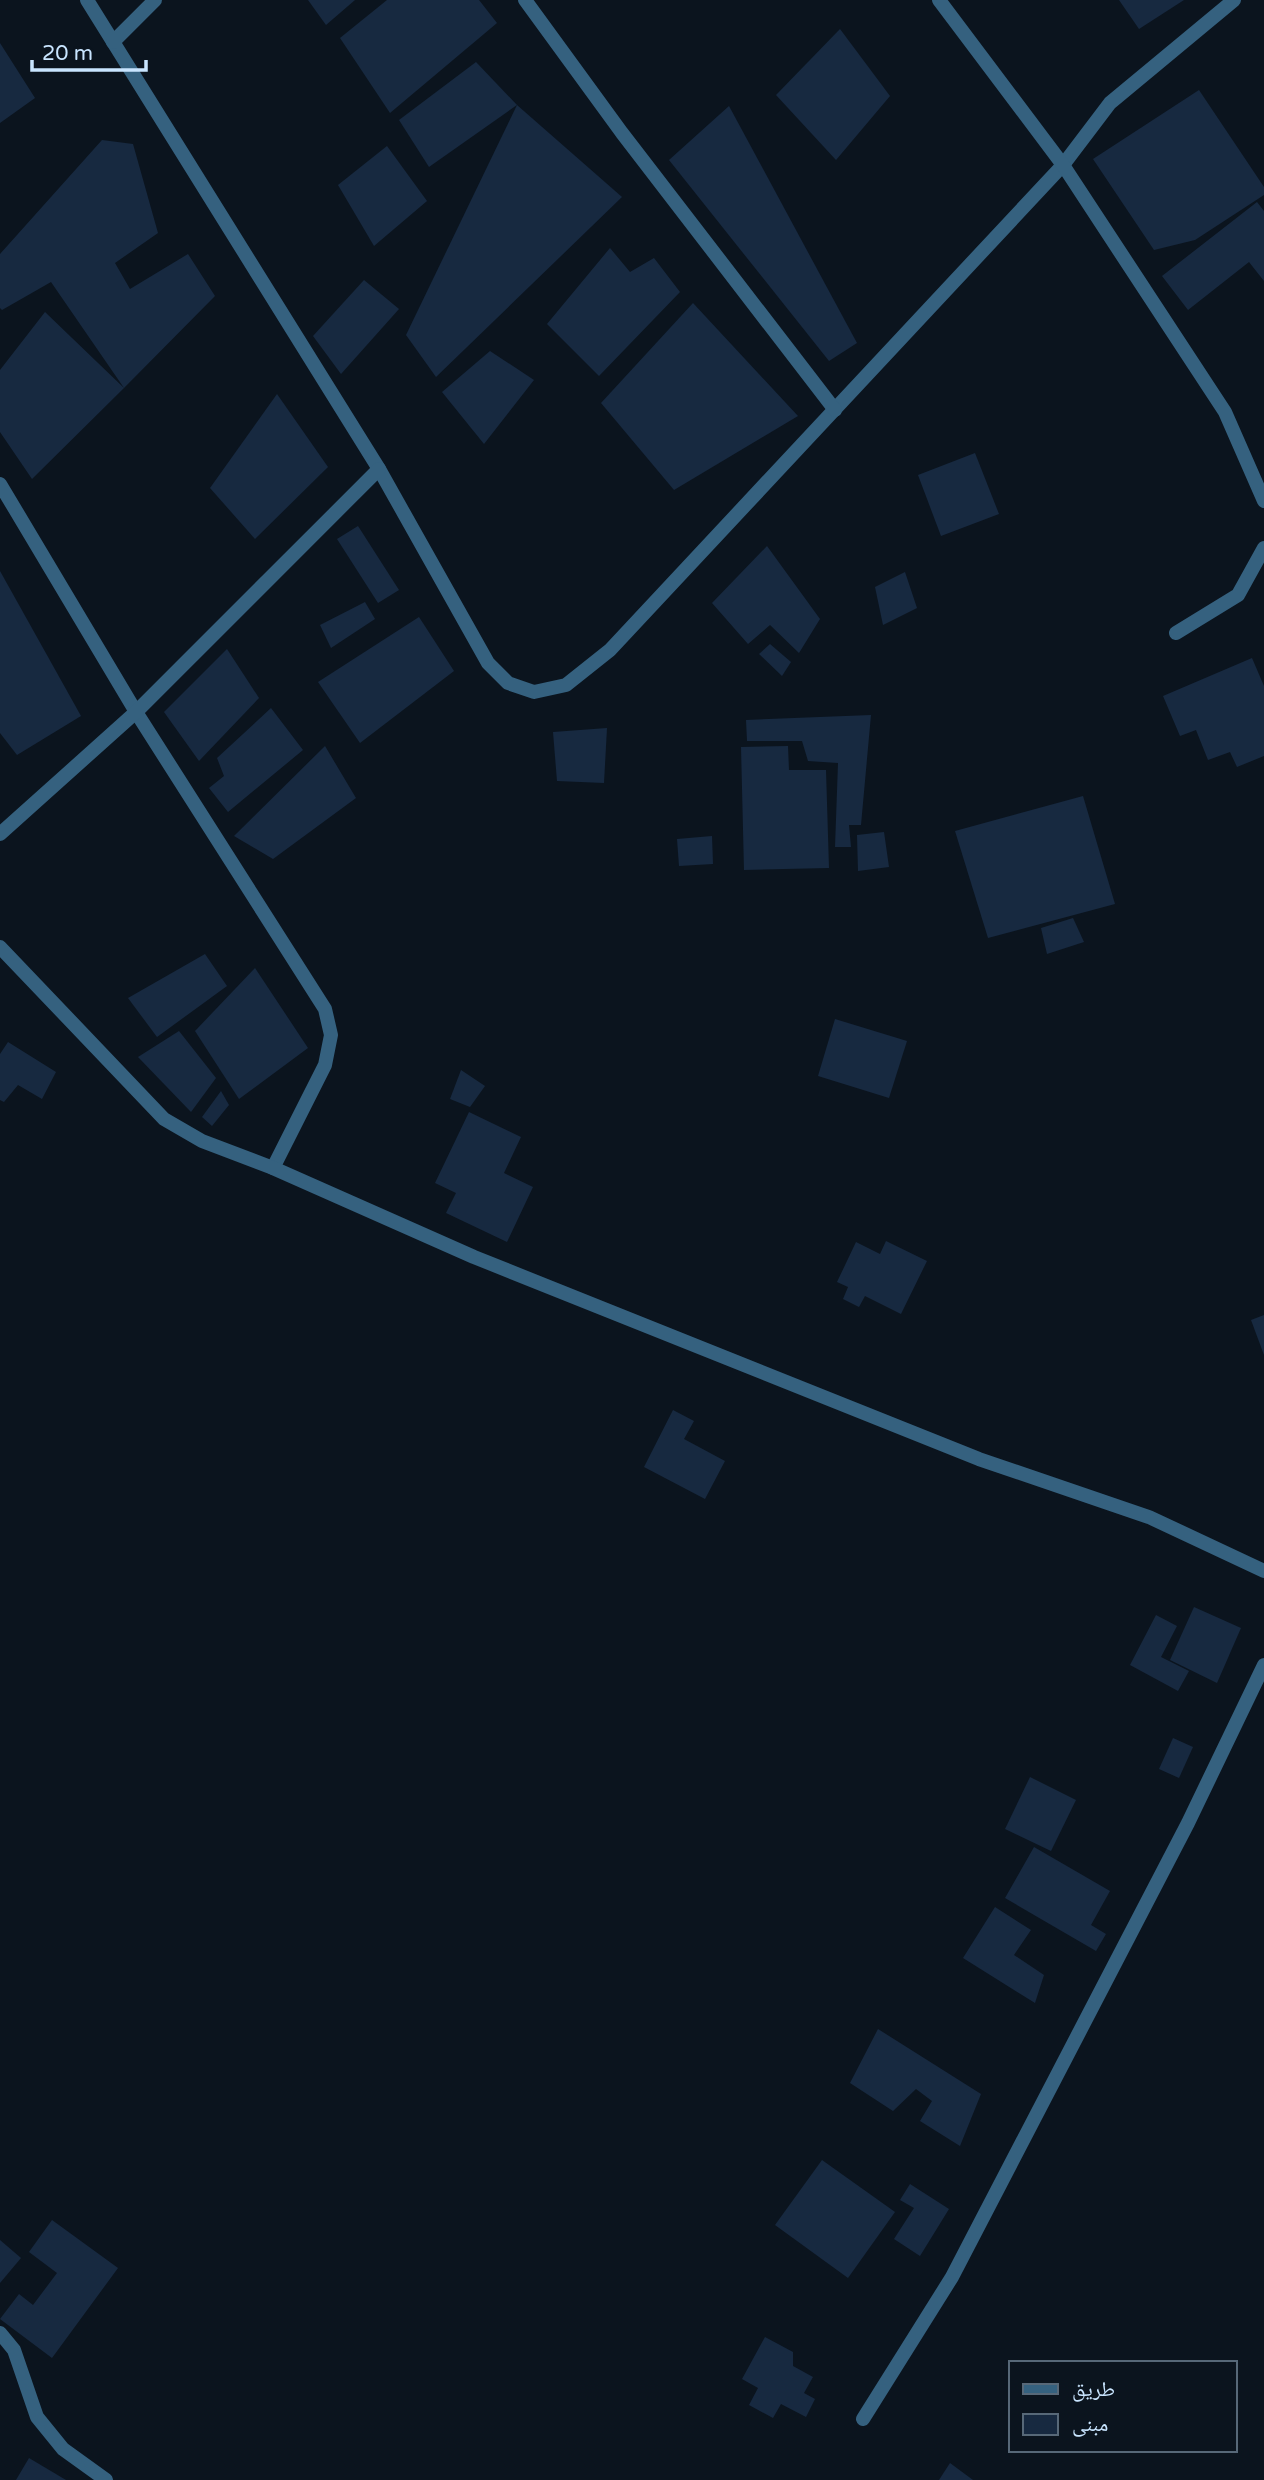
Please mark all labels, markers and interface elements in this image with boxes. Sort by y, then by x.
scale bar [32,28,145,72]
text: 20 m [42,41,93,66]
legend [1009,2361,1236,2452]
text: طريق [1072,2377,1115,2402]
text: مبنى [1072,2412,1108,2437]

